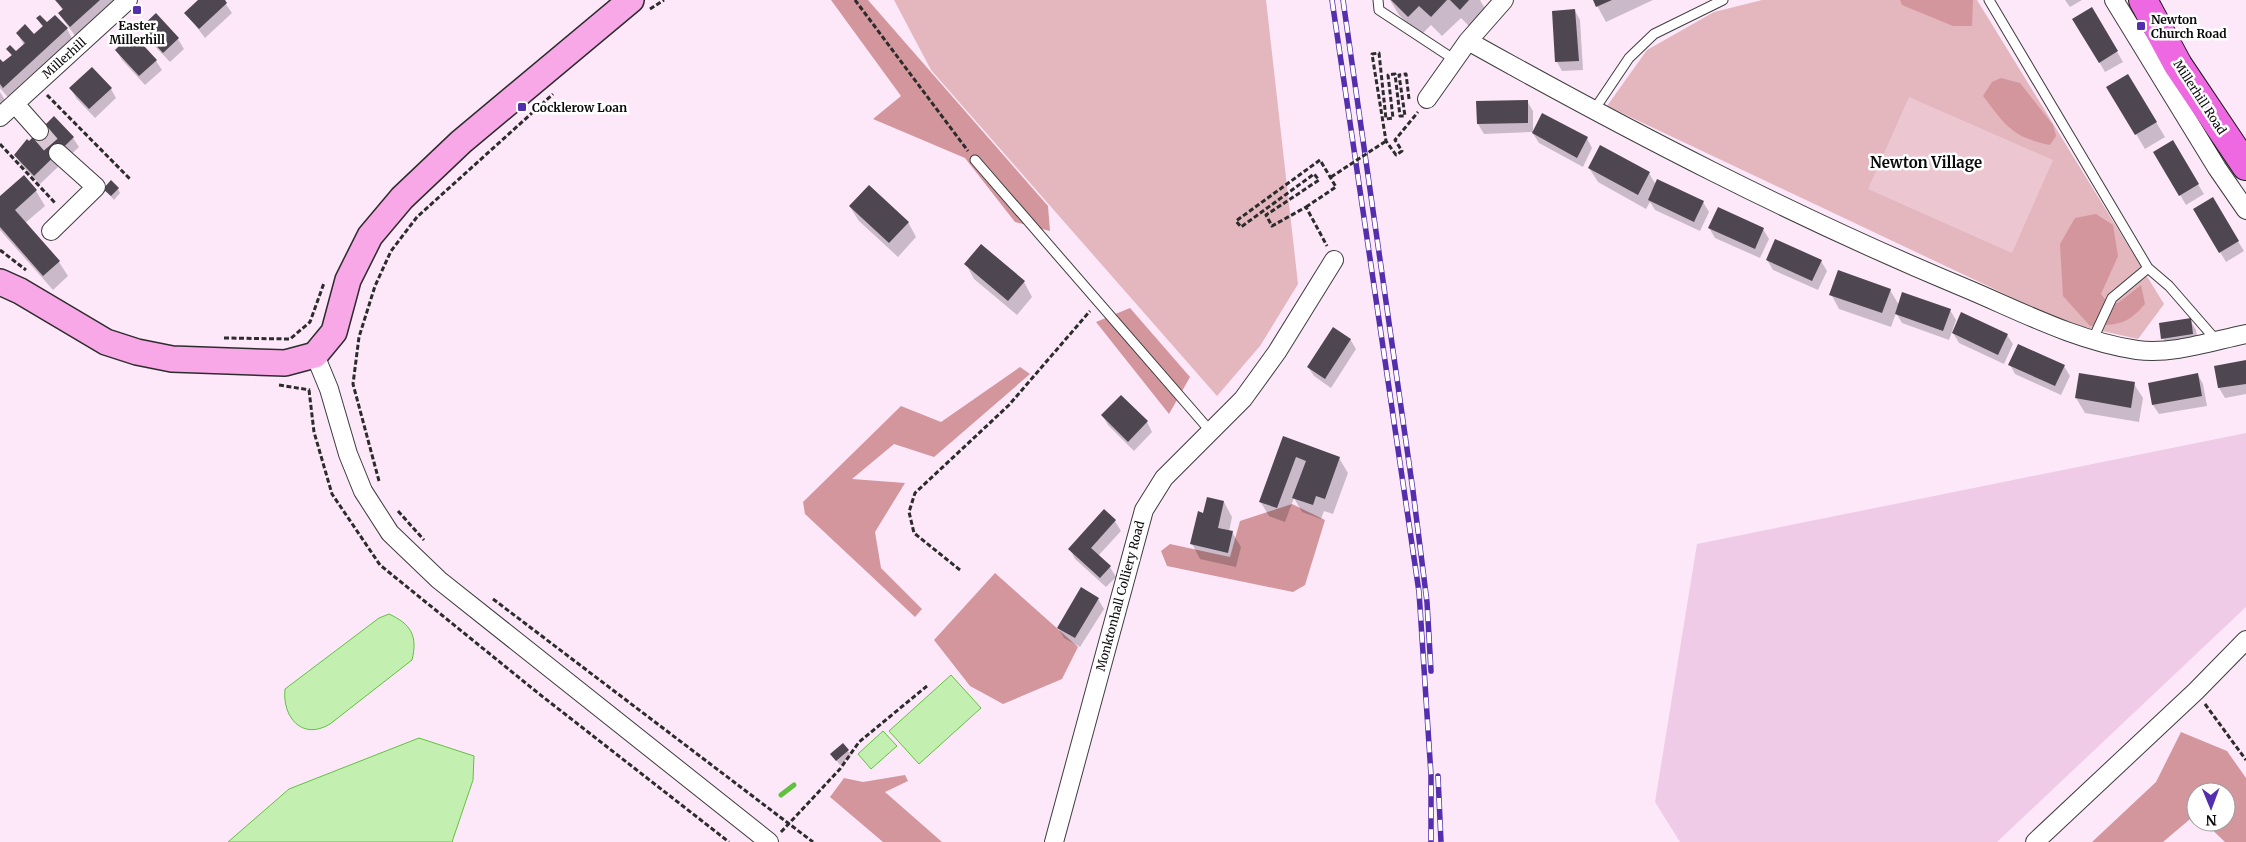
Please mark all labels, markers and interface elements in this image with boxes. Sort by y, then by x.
marker: Easter Millerhill [131,4,143,16]
place label: Newton Church Road [2151,12,2227,41]
place label: Easter Millerhill [109,18,165,47]
marker: Newton Church Road [2135,20,2147,32]
street label: Millerhill [39,34,89,82]
street label: Millerhill Road [2170,57,2230,137]
place label: Cocklerow Loan [532,100,627,115]
marker: Cocklerow Loan [516,101,528,113]
district label: Newton Village [1870,153,1982,172]
street label: Monktonhall Colliery Road [1093,519,1147,673]
north arrow [2186,782,2236,832]
text: N [2206,811,2217,829]

